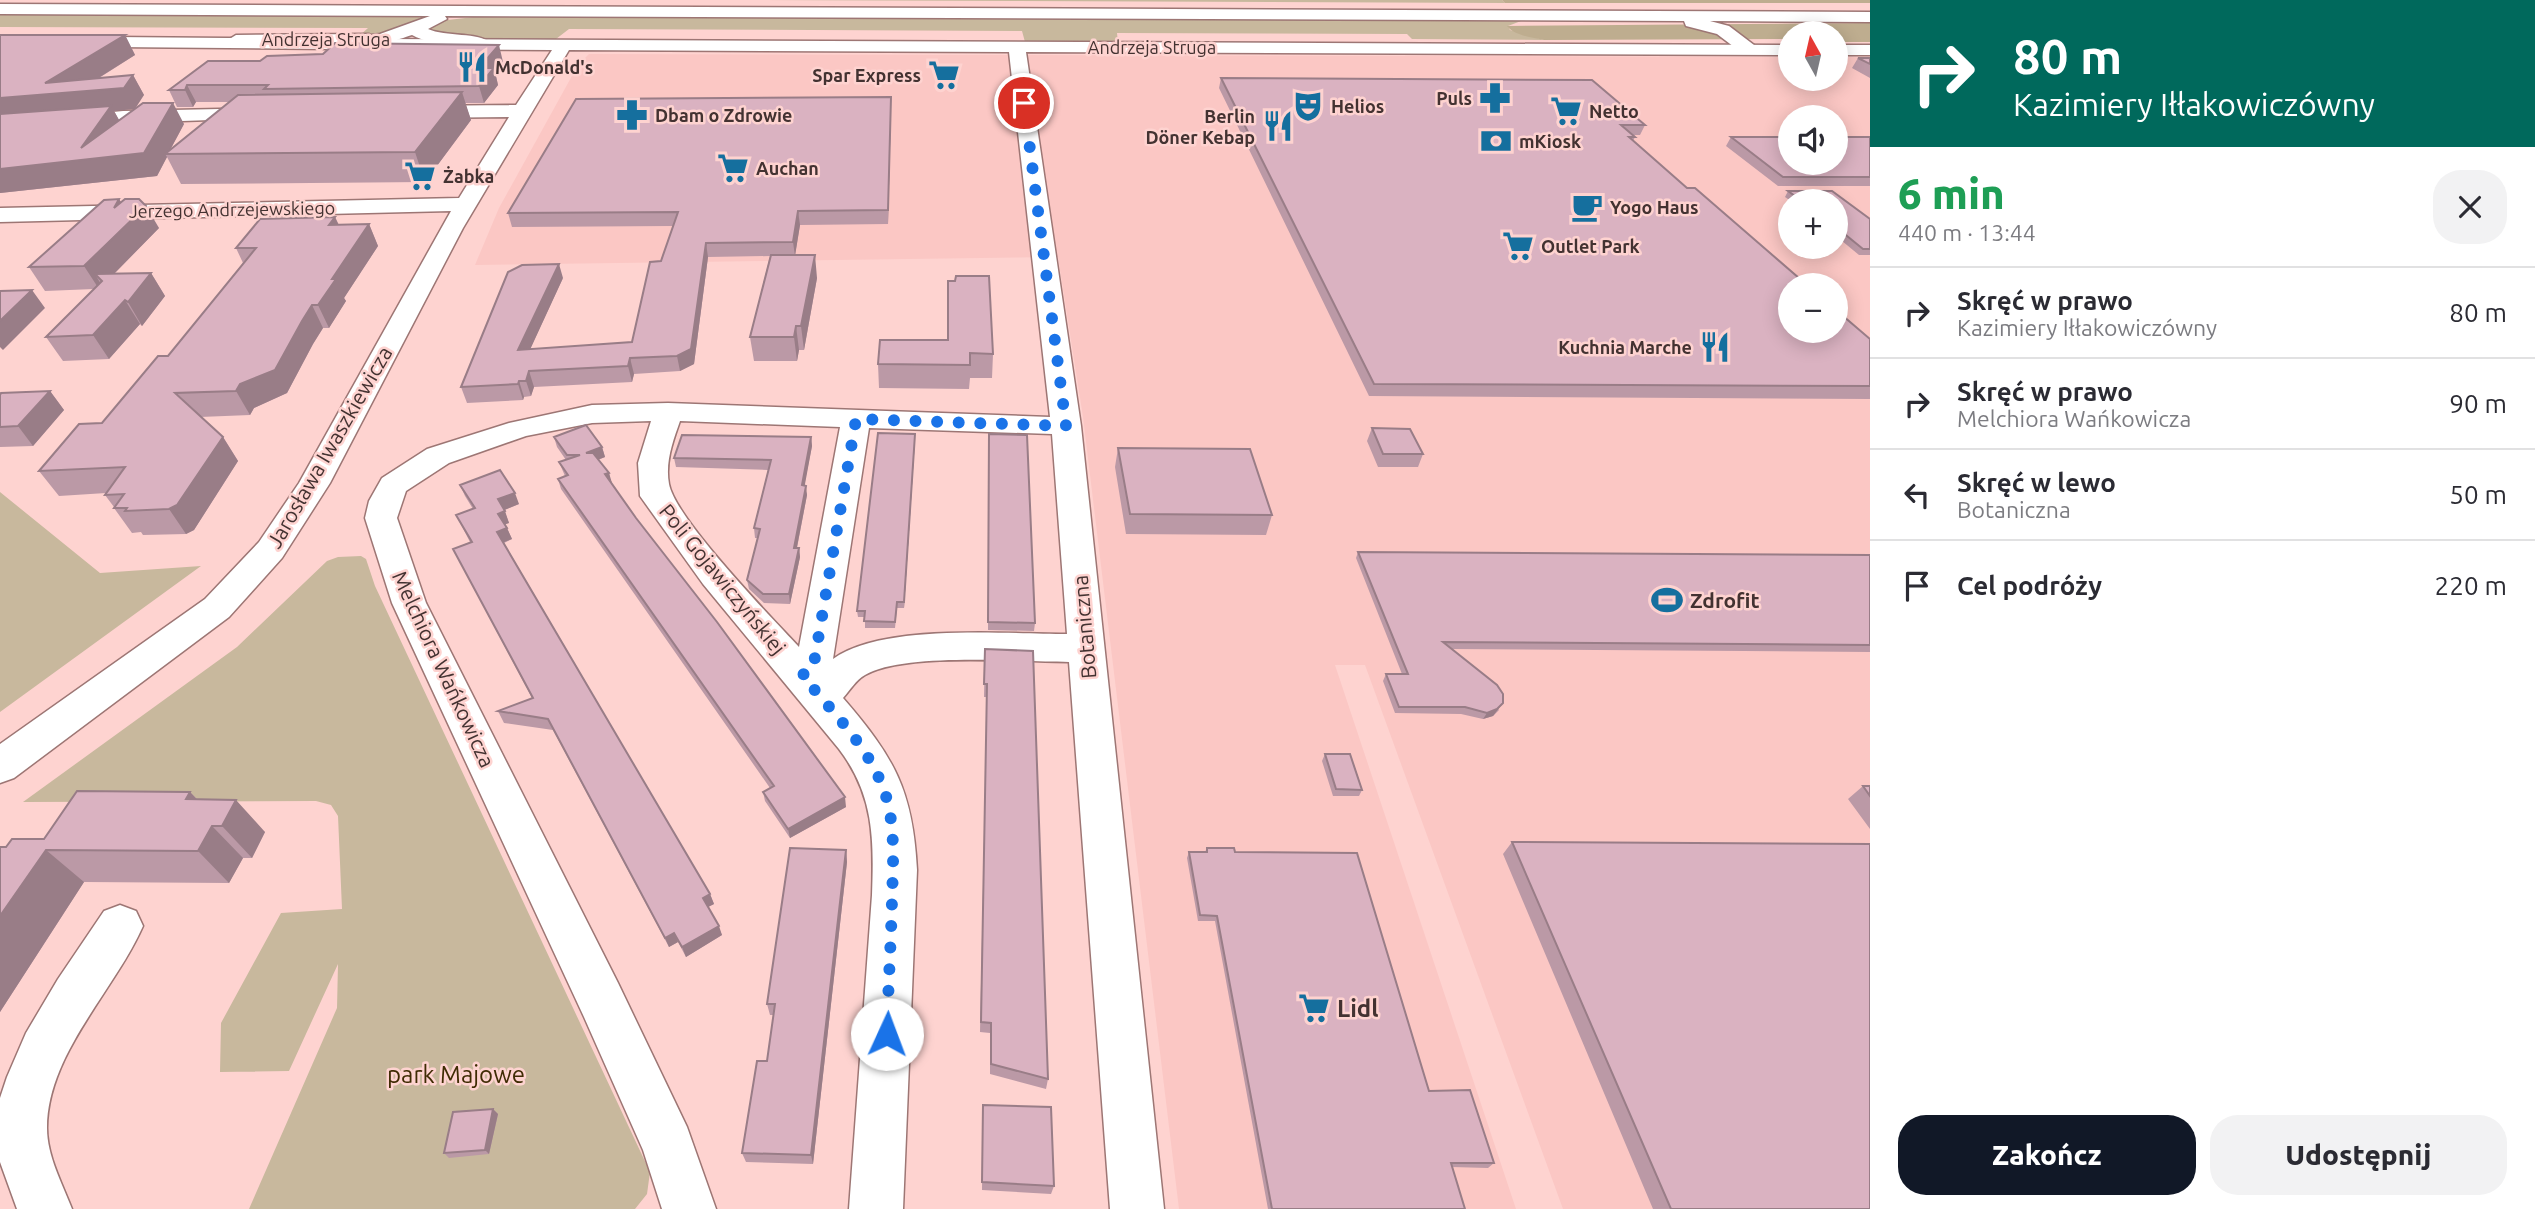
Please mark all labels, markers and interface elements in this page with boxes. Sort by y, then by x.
north arrow [1778,21,1848,91]
map controls [1778,21,1848,343]
icon: right [1898,28,1989,119]
text: 80 m [2013,28,2122,83]
street label: Andrzeja Struga [262,29,390,49]
street label: Andrzeja Struga [1088,37,1216,57]
restaurant icon: McDonald's [455,50,489,84]
place label: McDonald's [495,57,593,77]
supermarket icon: Spar Express [927,58,961,92]
place label: Spar Express [812,65,921,85]
pin [994,73,1054,133]
pharmacy icon: Puls [1478,81,1512,115]
icon: arrive [1005,84,1043,122]
text: Kazimiery Iłłakowiczówny [2013,86,2375,122]
place label: Puls [1436,88,1472,108]
theatre icon: Helios [1291,89,1325,123]
supermarket icon: Netto [1549,94,1583,128]
place label: Helios [1331,96,1384,116]
pharmacy icon: Dbam o Zdrowie [615,98,649,132]
place label: Netto [1589,101,1639,121]
place label: Dbam o Zdrowie [655,105,792,125]
button: sound [1778,105,1848,175]
place label: Berlin Döner Kebap [1145,106,1255,147]
restaurant icon: Berlin Döner Kebap [1261,109,1295,143]
bank icon: mKiosk [1479,124,1513,158]
place label: mKiosk [1519,131,1581,151]
supermarket icon: Auchan [716,151,750,185]
place label: Auchan [756,158,819,178]
supermarket icon: Żabka [403,159,437,193]
place label: Żabka [443,166,494,186]
text: 6 min [1898,170,2005,217]
button: close [2433,170,2507,244]
button: + [1778,189,1848,259]
cafe icon: Yogo Haus [1570,190,1604,224]
street label: Jerzego Andrzejewskiego [129,197,335,221]
place label: Yogo Haus [1610,197,1699,217]
text: 440 m · 13:44 [1898,220,2036,245]
supermarket icon: Outlet Park [1501,229,1535,263]
place label: Outlet Park [1541,236,1640,256]
button: − [1778,273,1848,343]
text: Skręć w prawo [1957,286,2133,315]
icon: right [1898,294,1936,332]
text: 80 m [2449,298,2507,327]
text: Kazimiery Iłłakowiczówny [1957,315,2217,340]
restaurant icon: Kuchnia Marche [1698,330,1732,364]
place label: Kuchnia Marche [1558,337,1692,357]
street label: Jarosława Iwaszkiewicza [261,342,397,552]
text: Skręć w prawo [1957,377,2133,406]
icon: right [1898,385,1936,423]
text: 90 m [2449,389,2507,418]
text: Melchiora Wańkowicza [1957,406,2191,431]
text: Skręć w lewo [1957,468,2116,497]
icon: left [1898,476,1936,514]
text: 50 m [2449,480,2507,509]
text: Botaniczna [1957,497,2071,522]
street label: Poli Gojawiczyńskiej [655,499,791,659]
street label: Melchiora Wańkowicza [388,567,500,771]
icon: arrive [1898,567,1936,605]
text: Cel podróży [1957,571,2102,600]
text: 220 m [2435,571,2507,600]
street label: Botaniczna [1068,574,1100,680]
sports icon: Zdrofit [1650,583,1684,617]
place label: Zdrofit [1690,588,1760,612]
supermarket icon: Lidl [1297,991,1331,1025]
place label: Lidl [1337,995,1379,1022]
position arrow [850,997,924,1071]
park label: park Majowe [387,1061,525,1088]
button: Zakończ [1898,1115,2196,1195]
button: Udostępnij [2210,1115,2507,1195]

